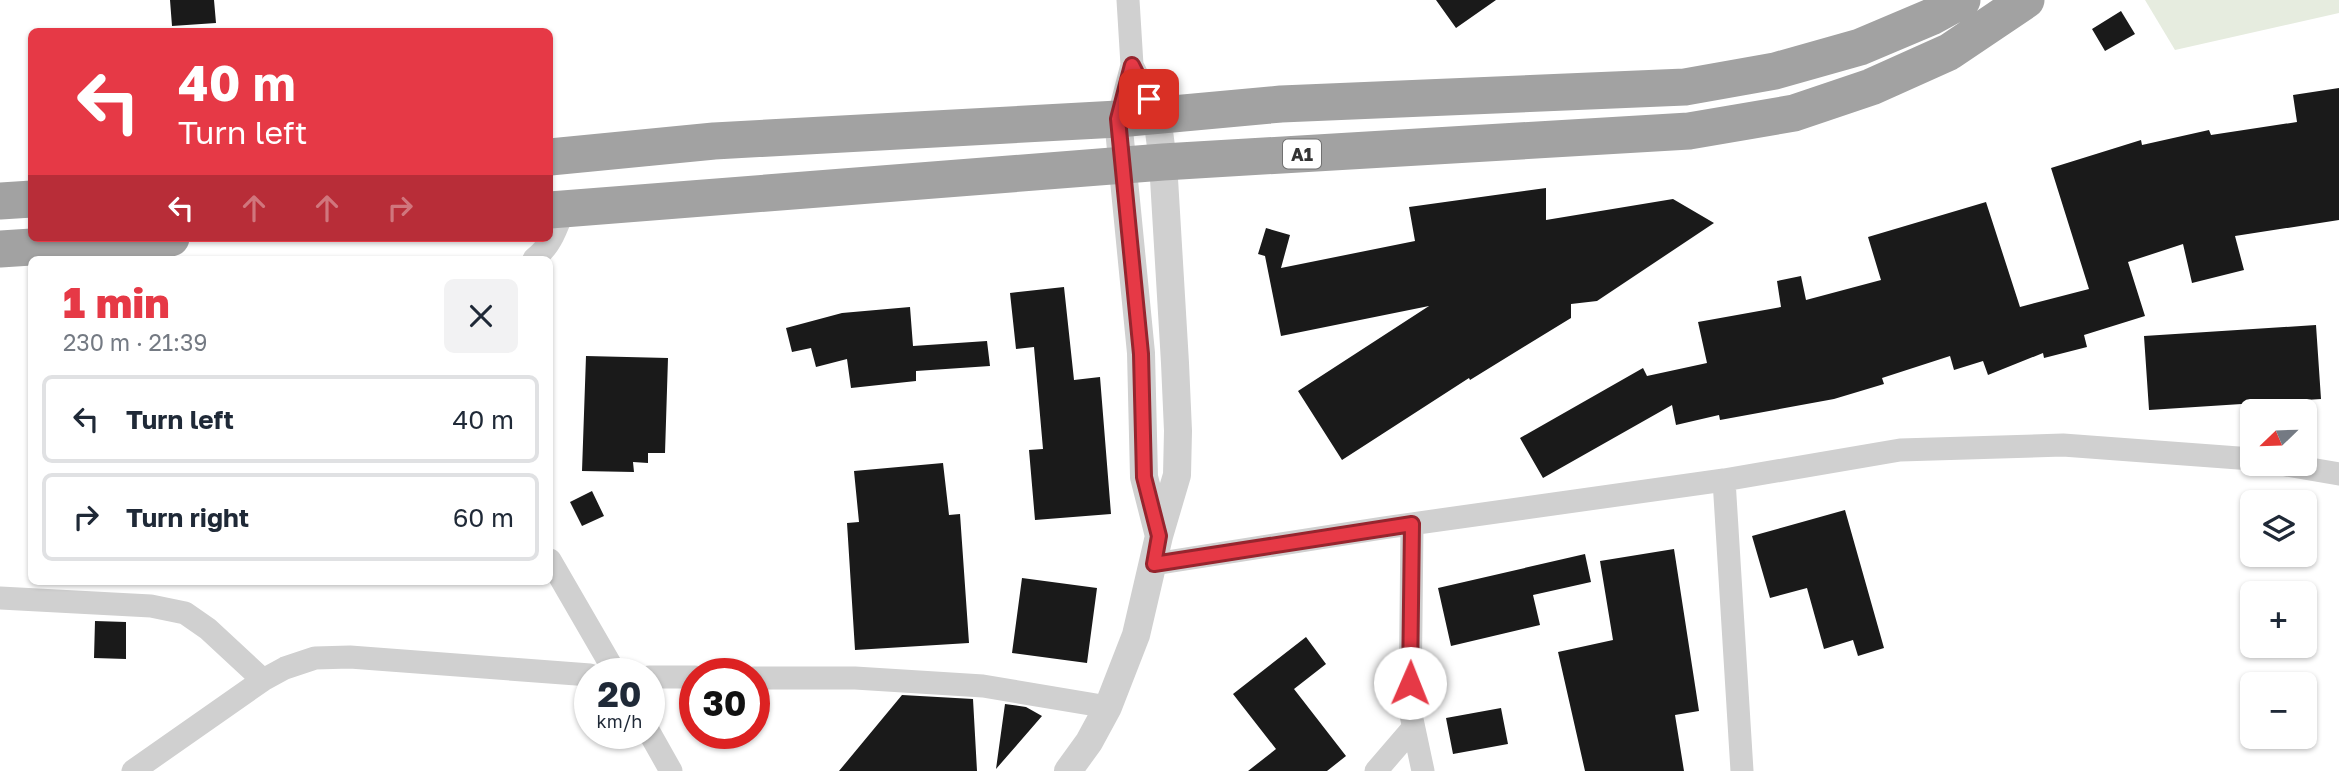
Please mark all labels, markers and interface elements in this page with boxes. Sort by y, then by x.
text: 40 m [178,53,296,112]
icon: left [63,56,154,147]
pin [1119,69,1179,129]
icon: arrive [1130,80,1168,118]
text: Turn left [178,113,307,151]
road number: A1 [1283,140,1321,168]
icon: left [162,189,200,227]
icon: ahead [235,189,273,227]
icon: ahead [308,189,346,227]
icon: right [381,189,419,227]
text: 1 min [63,277,170,327]
button: close [444,279,518,353]
text: 230 m · 21:39 [63,328,207,356]
north arrow [2240,399,2317,476]
map controls [2240,399,2317,749]
icon: left [67,400,105,438]
text: Turn left [126,404,234,435]
text: 40 m [453,404,514,435]
button: layers [2240,490,2317,567]
icon: right [67,498,105,536]
text: Turn right [126,502,249,533]
text: 60 m [453,502,514,533]
button: + [2240,581,2317,658]
position arrow [1373,646,1447,720]
speed limit sign: 30 [679,658,770,749]
button: − [2240,672,2317,749]
text: 20 [597,673,642,715]
text: km/h [597,710,642,732]

